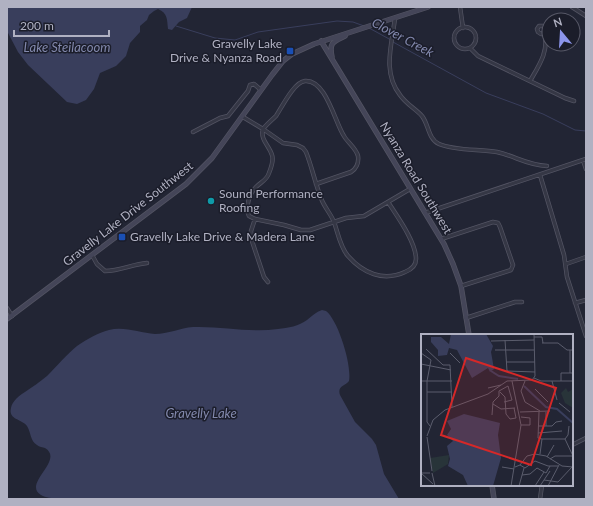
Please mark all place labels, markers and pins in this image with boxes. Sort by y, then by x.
place label: Gravelly Lake Drive & Nyanza Road [170,36,282,65]
marker: Gravelly Lake Drive & Nyanza Road [285,46,295,56]
place label: Sound Performance Roofing [219,186,323,215]
marker: Sound Performance Roofing [206,196,216,206]
place label: Gravelly Lake Drive & Madera Lane [130,229,315,244]
marker: Gravelly Lake Drive & Madera Lane [117,232,127,242]

